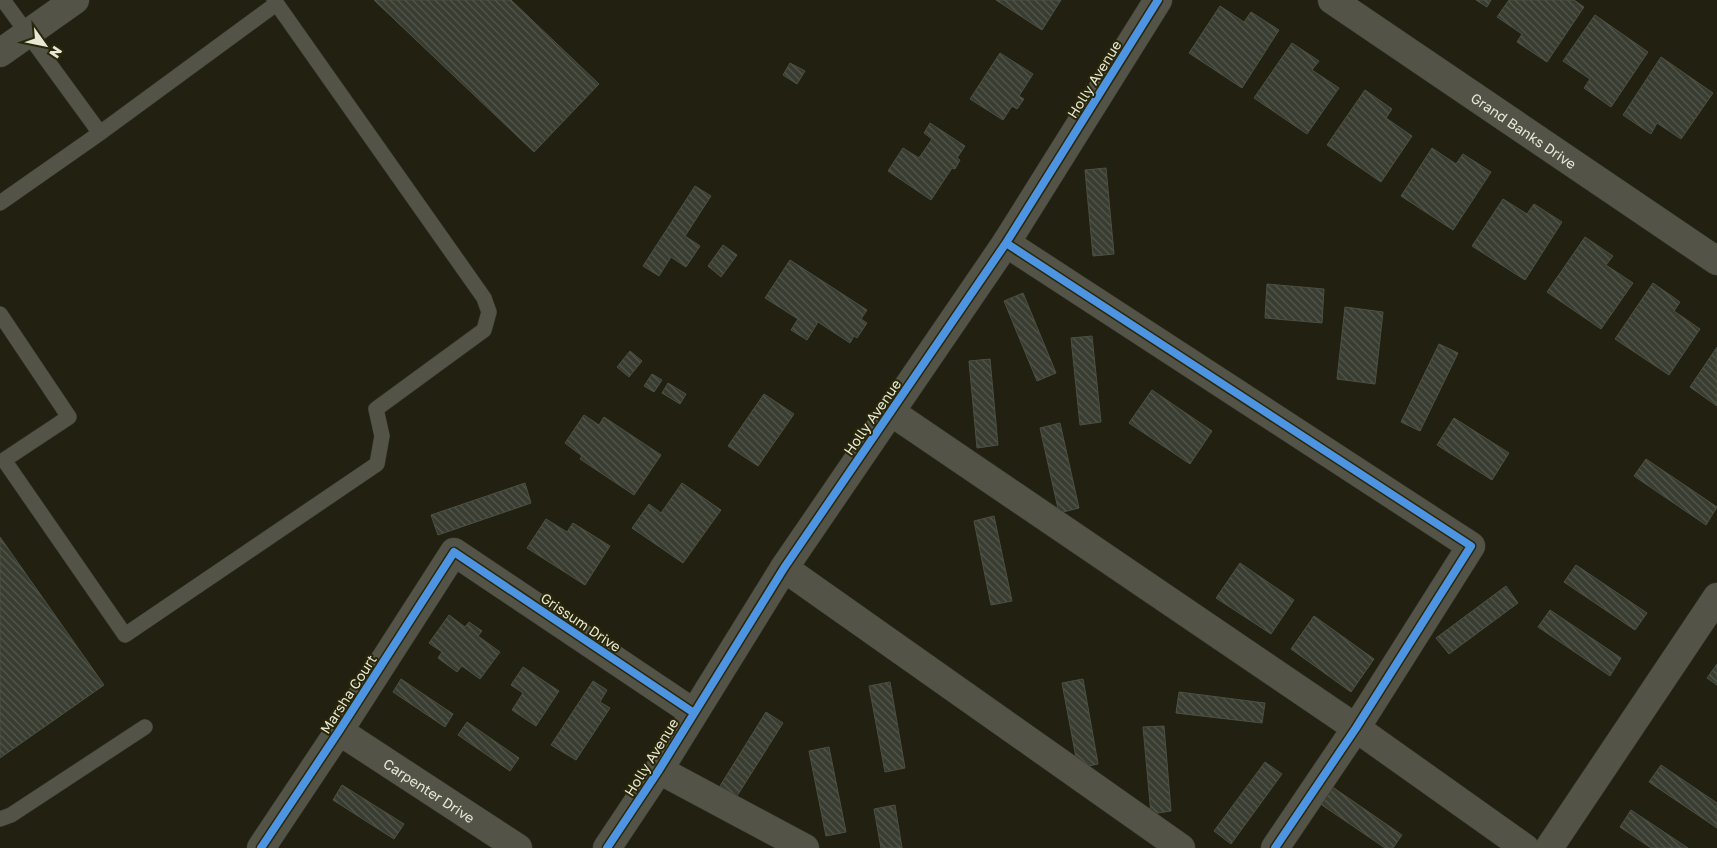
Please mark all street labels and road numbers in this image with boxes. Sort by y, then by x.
street label: Holly Avenue [1063,37,1125,121]
street label: Grand Banks Drive [1468,89,1580,172]
street label: Holly Avenue [840,376,904,458]
street label: Grissum Drive [538,589,624,655]
street label: Marsha Court [316,651,380,737]
street label: Holly Avenue [620,715,682,799]
street label: Carpenter Drive [381,754,478,826]

